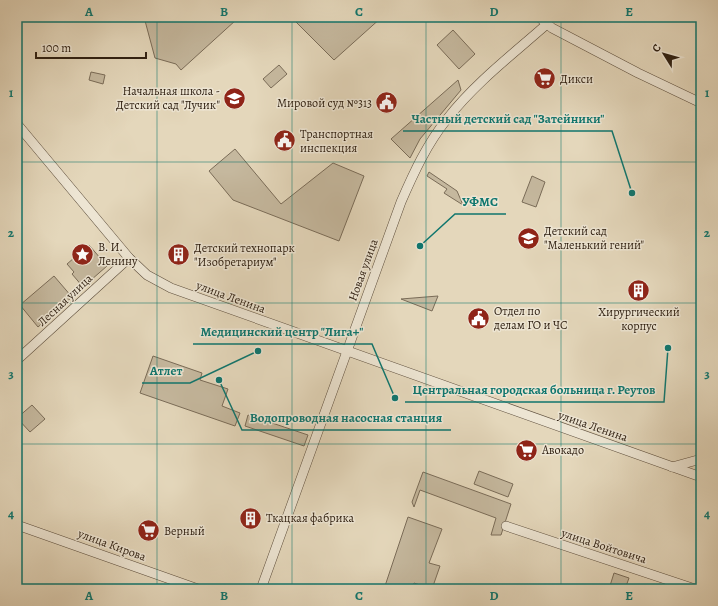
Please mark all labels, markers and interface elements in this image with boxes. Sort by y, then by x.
text: A [84,3,94,20]
text: B [220,3,228,20]
text: C [355,3,363,20]
text: D [489,3,499,20]
text: E [625,3,633,20]
scale bar [36,34,146,60]
north arrow [644,34,684,74]
text: 100 m [42,40,71,56]
text: С [648,41,665,56]
supermarket icon: Дикси [531,66,557,92]
place label: Дикси [560,71,593,87]
place label: Начальная школа - Детский сад "Лучик" [116,83,220,113]
text: 1 [9,84,14,101]
text: 1 [705,84,710,101]
school or university icon: Начальная школа - Детский сад "Лучик" [222,85,248,111]
public building icon: Мировой суд №313 [374,90,400,116]
place label: Мировой суд №313 [277,95,372,111]
callout: Частный детский сад "Затейники" [403,106,612,131]
text: Частный детский сад "Затейники" [412,110,604,127]
place label: Транспортная инспекция [300,126,373,156]
public building icon: Транспортная инспекция [272,128,298,154]
callout: УФМС [455,189,506,214]
text: УФМС [462,193,498,210]
place label: Детский сад "Маленький гений" [544,223,644,253]
text: 2 [8,224,15,241]
text: 2 [704,224,711,241]
school or university icon: Детский сад "Маленький гений" [515,225,541,251]
street label: Новая улица [344,236,382,303]
place label: В. И. Ленину [98,239,138,269]
place label: Детский технопарк "Изобретариум" [194,240,295,270]
place icon: В. И. Ленину [70,241,96,267]
building icon: Детский технопарк "Изобретариум" [166,242,192,268]
street label: Лесная улица [34,270,96,330]
street label: улица Ленина [193,277,268,317]
building icon: Хирургический корпус [626,278,652,304]
place label: Отдел по делам ГО и ЧС [493,303,568,333]
place label: Хирургический корпус [598,304,680,334]
public building icon: Отдел по делам ГО и ЧС [465,305,491,331]
callout: Медицинский центр "Лига+" [193,319,372,344]
text: Медицинский центр "Лига+" [201,323,363,340]
callout: Атлет [142,358,190,383]
text: Атлет [149,362,182,379]
text: 3 [8,365,14,382]
text: 3 [704,365,710,382]
callout: Центральная городская больница г. Реутов [405,377,664,402]
text: Центральная городская больница г. Реутов [412,381,656,398]
callout: Водопроводная насосная станция [242,405,451,430]
street label: улица Ленина [555,406,630,446]
text: Водопроводная насосная станция [250,409,443,426]
supermarket icon: Авокадо [513,437,539,463]
place label: Авокадо [541,442,584,458]
text: 4 [8,505,14,522]
building icon: Ткацкая фабрика [237,505,263,531]
text: 4 [704,505,710,522]
place label: Ткацкая фабрика [266,510,355,526]
supermarket icon: Верный [135,518,161,544]
place label: Верный [164,523,205,539]
street label: улица Войтовича [558,524,649,567]
street label: улица Кирова [75,525,149,565]
text: A [84,587,94,604]
text: B [220,587,228,604]
text: C [355,587,363,604]
text: D [489,587,499,604]
text: E [625,587,633,604]

